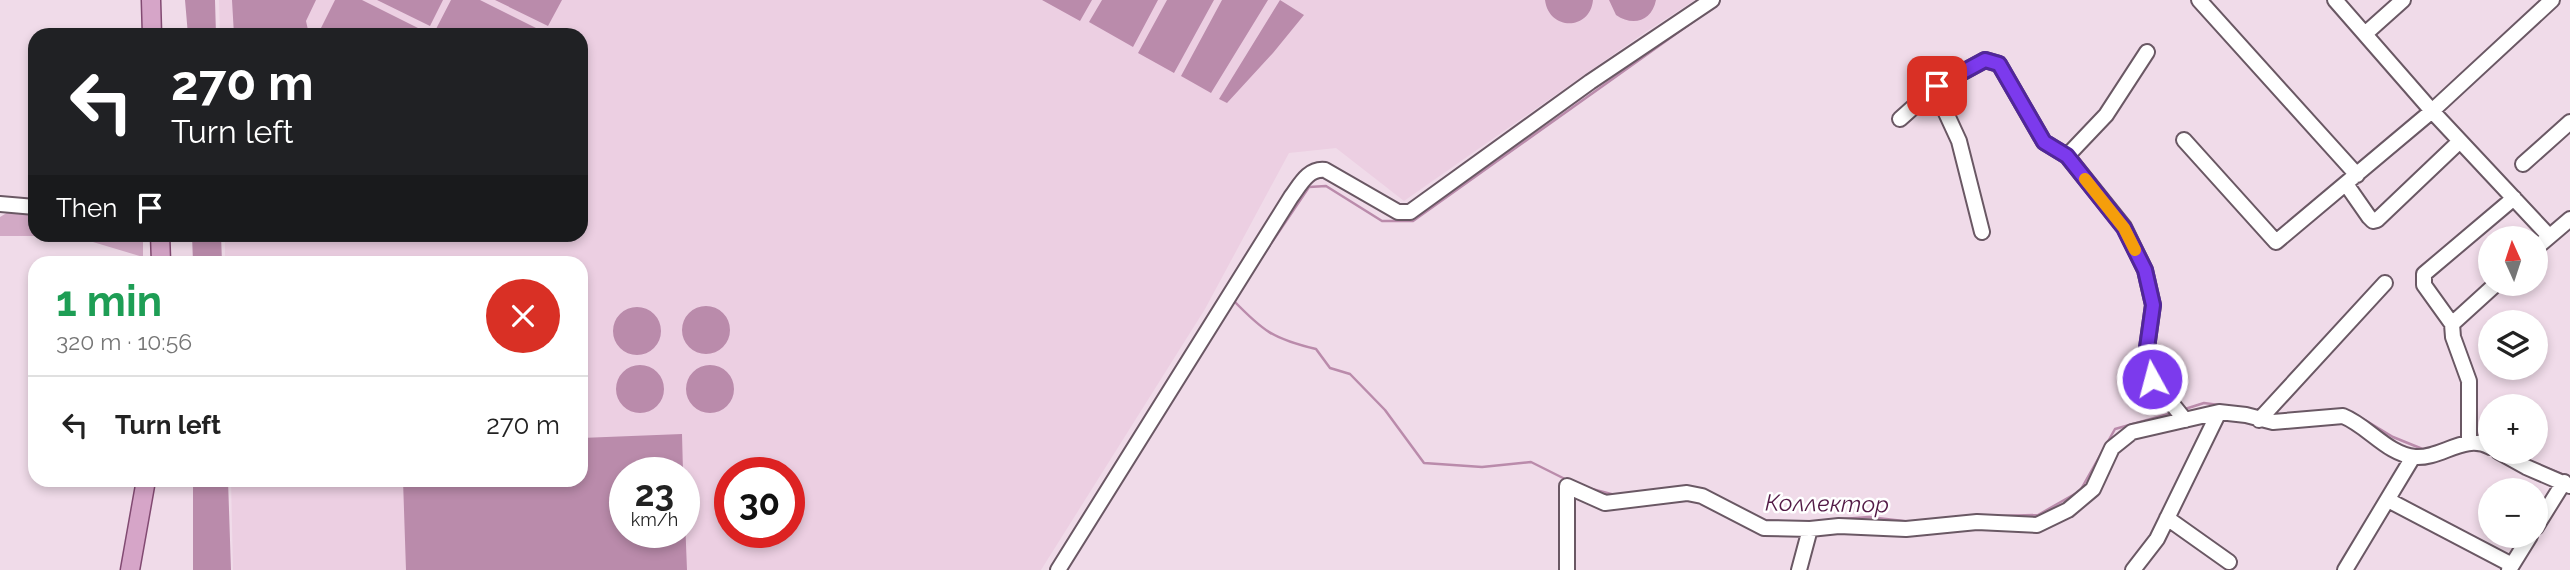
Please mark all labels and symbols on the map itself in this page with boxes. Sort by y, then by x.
pin [1907,56,1967,116]
north arrow [2478,226,2548,296]
position arrow [2115,342,2189,416]
speed limit sign: 30 [714,457,805,548]
water label: Коллектор [1765,488,1889,518]

